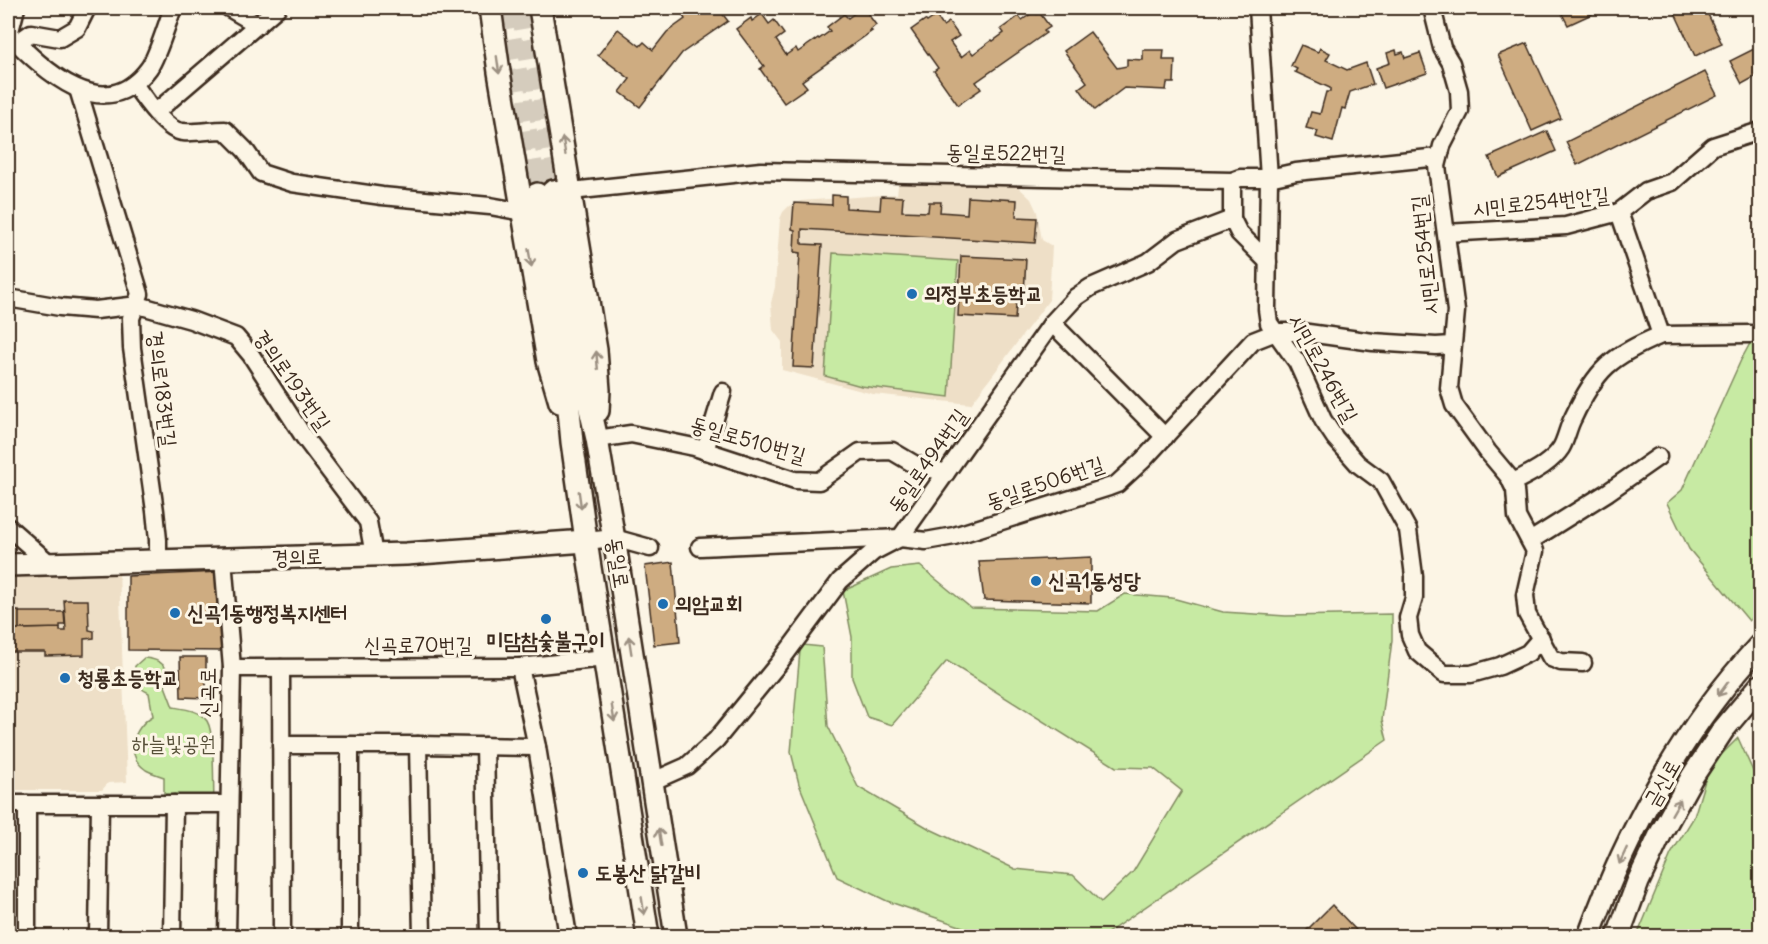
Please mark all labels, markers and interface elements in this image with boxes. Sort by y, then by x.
one-way arrow [492,55,503,75]
one-way arrow [558,137,569,156]
street label: 동일로522번길 [946,138,1066,167]
street label: 시민로254번안길 [1471,181,1611,222]
street label: 시민로254번길 [1405,194,1444,316]
one-way arrow [525,247,536,267]
place label: 의정부초등학교 [924,280,1042,307]
marker: 의정부초등학교 [905,287,919,301]
street label: 시민로246번길 [1283,309,1364,427]
street label: 경의로193번길 [248,324,337,435]
street label: 경의로183번길 [142,329,183,449]
one-way arrow [591,350,602,370]
street label: 동일로494번길 [882,403,973,518]
street label: 동일로510번길 [687,410,809,469]
street label: 동일로506번길 [983,450,1107,515]
one-way arrow [575,489,586,509]
street label: 동일로 [601,536,636,590]
street label: 경의로 [271,542,323,571]
place label: 신곡1동성당 [1048,567,1141,594]
marker: 신곡1동성당 [1029,574,1043,588]
place label: 의암교회 [675,590,743,617]
marker: 의암교회 [656,597,670,611]
place label: 신곡1동행정복지센터 [187,599,347,626]
marker: 신곡1동행정복지센터 [168,606,182,620]
marker: 미담참숯불구이 [539,612,553,626]
place label: 미담참숯불구이 [487,627,605,654]
street label: 신곡로70번길 [364,631,472,658]
one-way arrow [625,635,636,655]
place label: 청룡초등학교 [77,664,178,691]
street label: 신곡로 [194,668,221,718]
marker: 청룡초등학교 [58,671,72,685]
one-way arrow [1717,681,1729,697]
one-way arrow [608,703,619,722]
park label: 하늘빛공원 [132,730,216,757]
street label: 금신로 [1637,754,1686,811]
one-way arrow [1670,798,1682,815]
one-way arrow [654,828,665,848]
one-way arrow [1617,847,1629,865]
place label: 도봉산 닭갈비 [595,859,701,886]
marker: 도봉산 닭갈비 [576,866,590,880]
one-way arrow [638,895,649,915]

